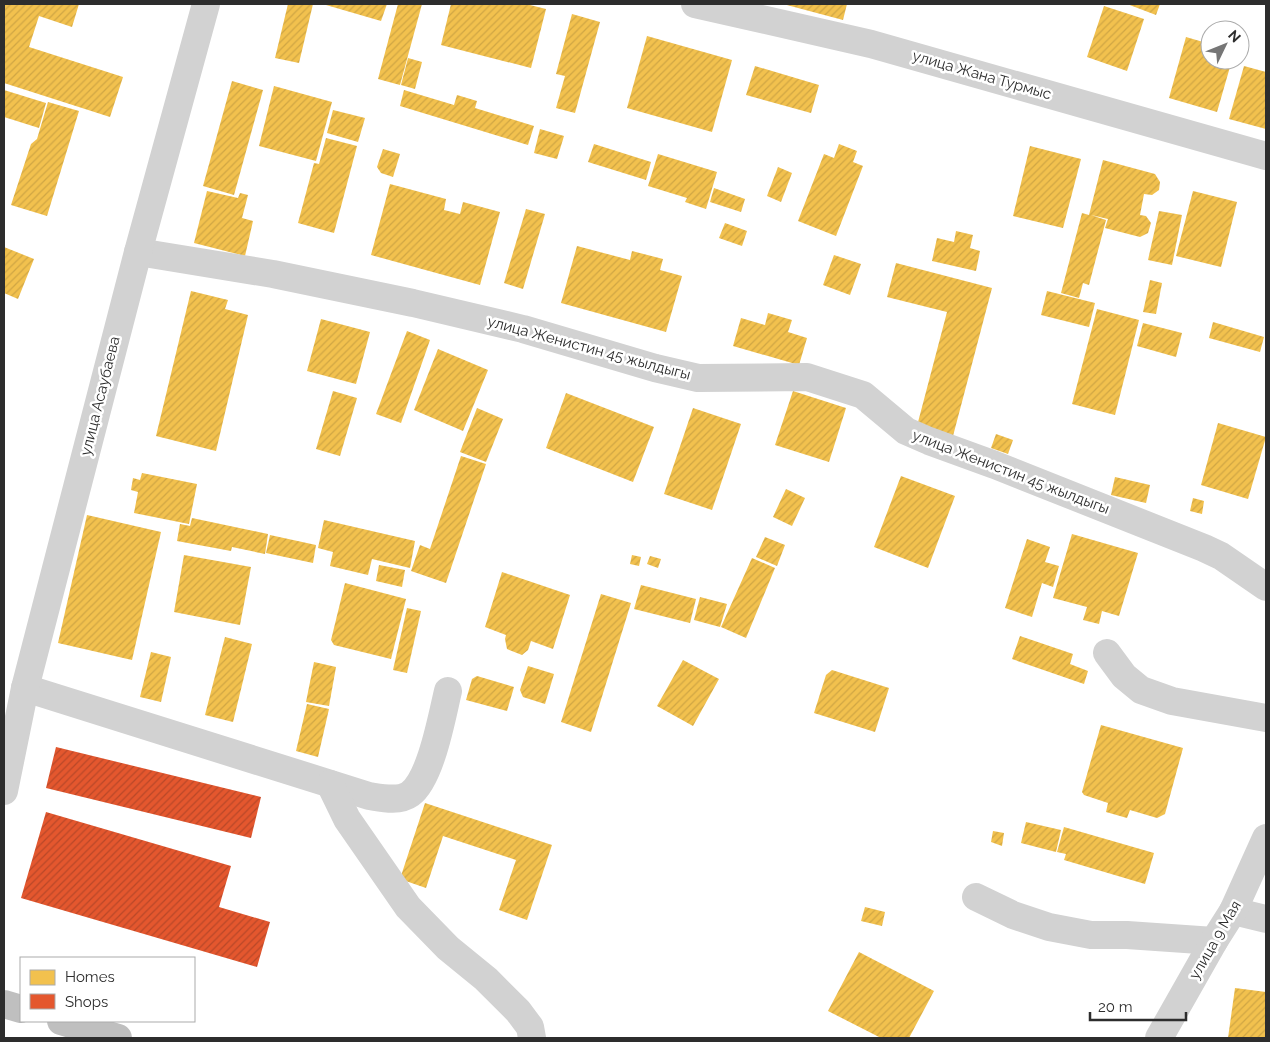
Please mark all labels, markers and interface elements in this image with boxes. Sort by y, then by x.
north arrow [1200,20,1250,70]
text: N [1225,27,1244,45]
street label: улица Жана Турмыс [910,47,1054,103]
street label: улица Женистин 45 жылдыгы [485,312,693,384]
street label: улица Асаубаева [76,334,124,458]
street label: улица Женистин 45 жылдыгы [910,426,1112,518]
street label: улица 9 Мая [1185,897,1245,983]
legend [20,957,195,1022]
text: Homes [65,968,115,986]
scale bar [1090,990,1186,1022]
text: Shops [65,993,108,1011]
text: 20 m [1098,998,1133,1016]

